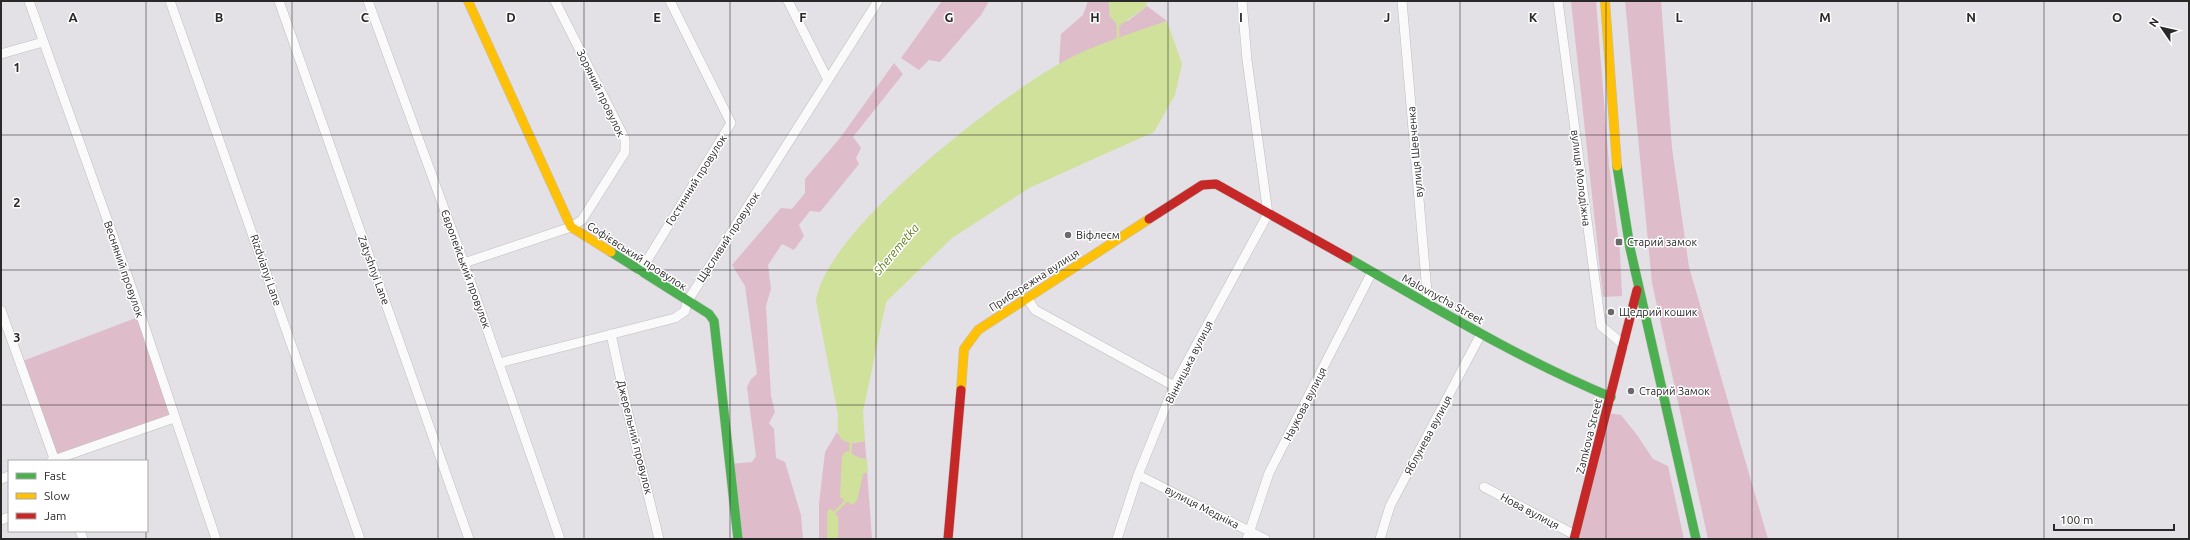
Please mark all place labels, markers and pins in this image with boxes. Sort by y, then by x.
place label: Віфлеєм [1076,229,1120,241]
marker: Віфлеєм [1063,230,1073,240]
place label: Старий замок [1627,236,1697,248]
marker: Старий замок [1614,237,1624,247]
place label: Щедрий кошик [1619,306,1698,318]
marker: Щедрий кошик [1606,307,1616,317]
place label: Старий Замок [1639,385,1710,397]
marker: Старий Замок [1626,386,1636,396]

